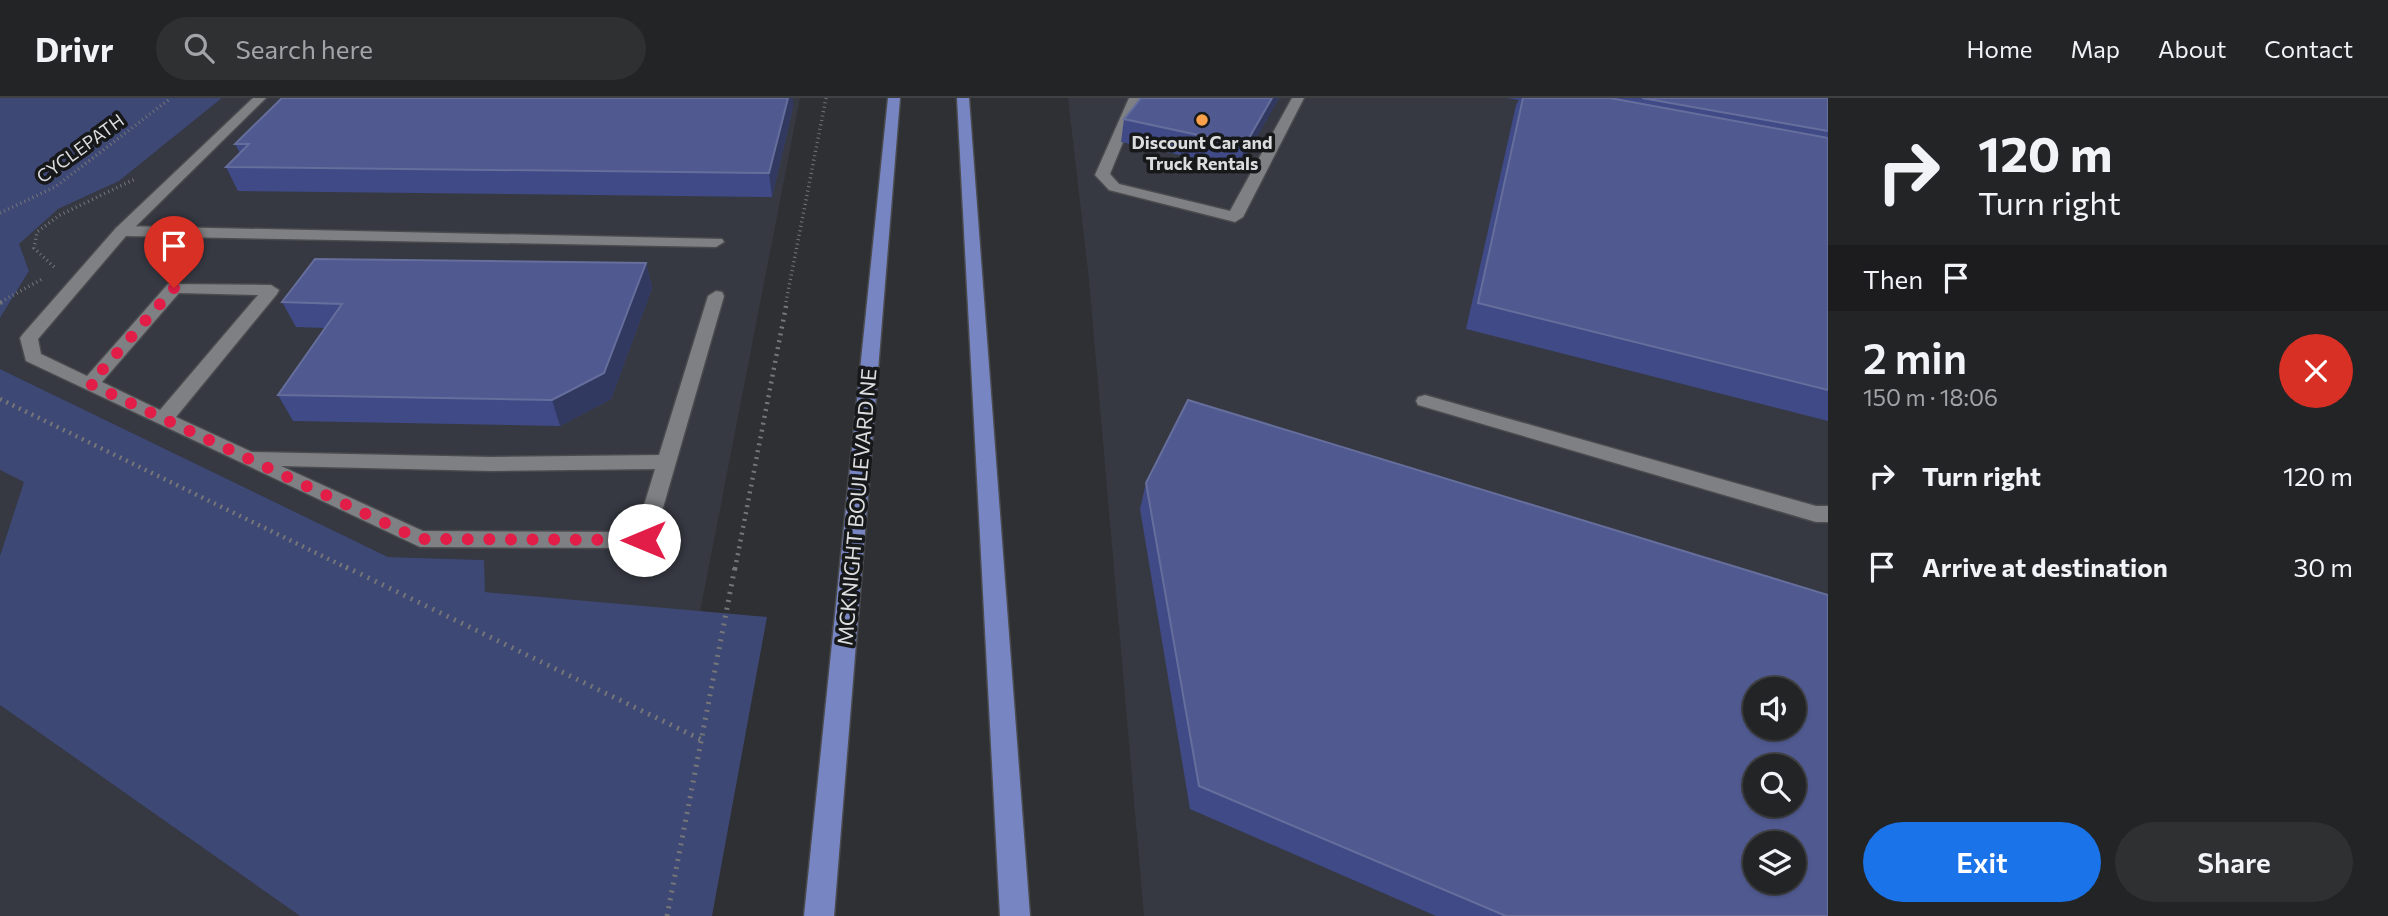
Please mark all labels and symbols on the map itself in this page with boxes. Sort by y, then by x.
street label: CYCLEPATH [32,109,128,187]
marker: Discount Car and Truck Rentals [1194,112,1210,128]
place label: Discount Car and Truck Rentals [1132,131,1272,174]
pin [144,216,204,288]
street label: MCKNIGHT BOULEVARD NE [831,367,881,647]
position arrow [607,503,681,577]

